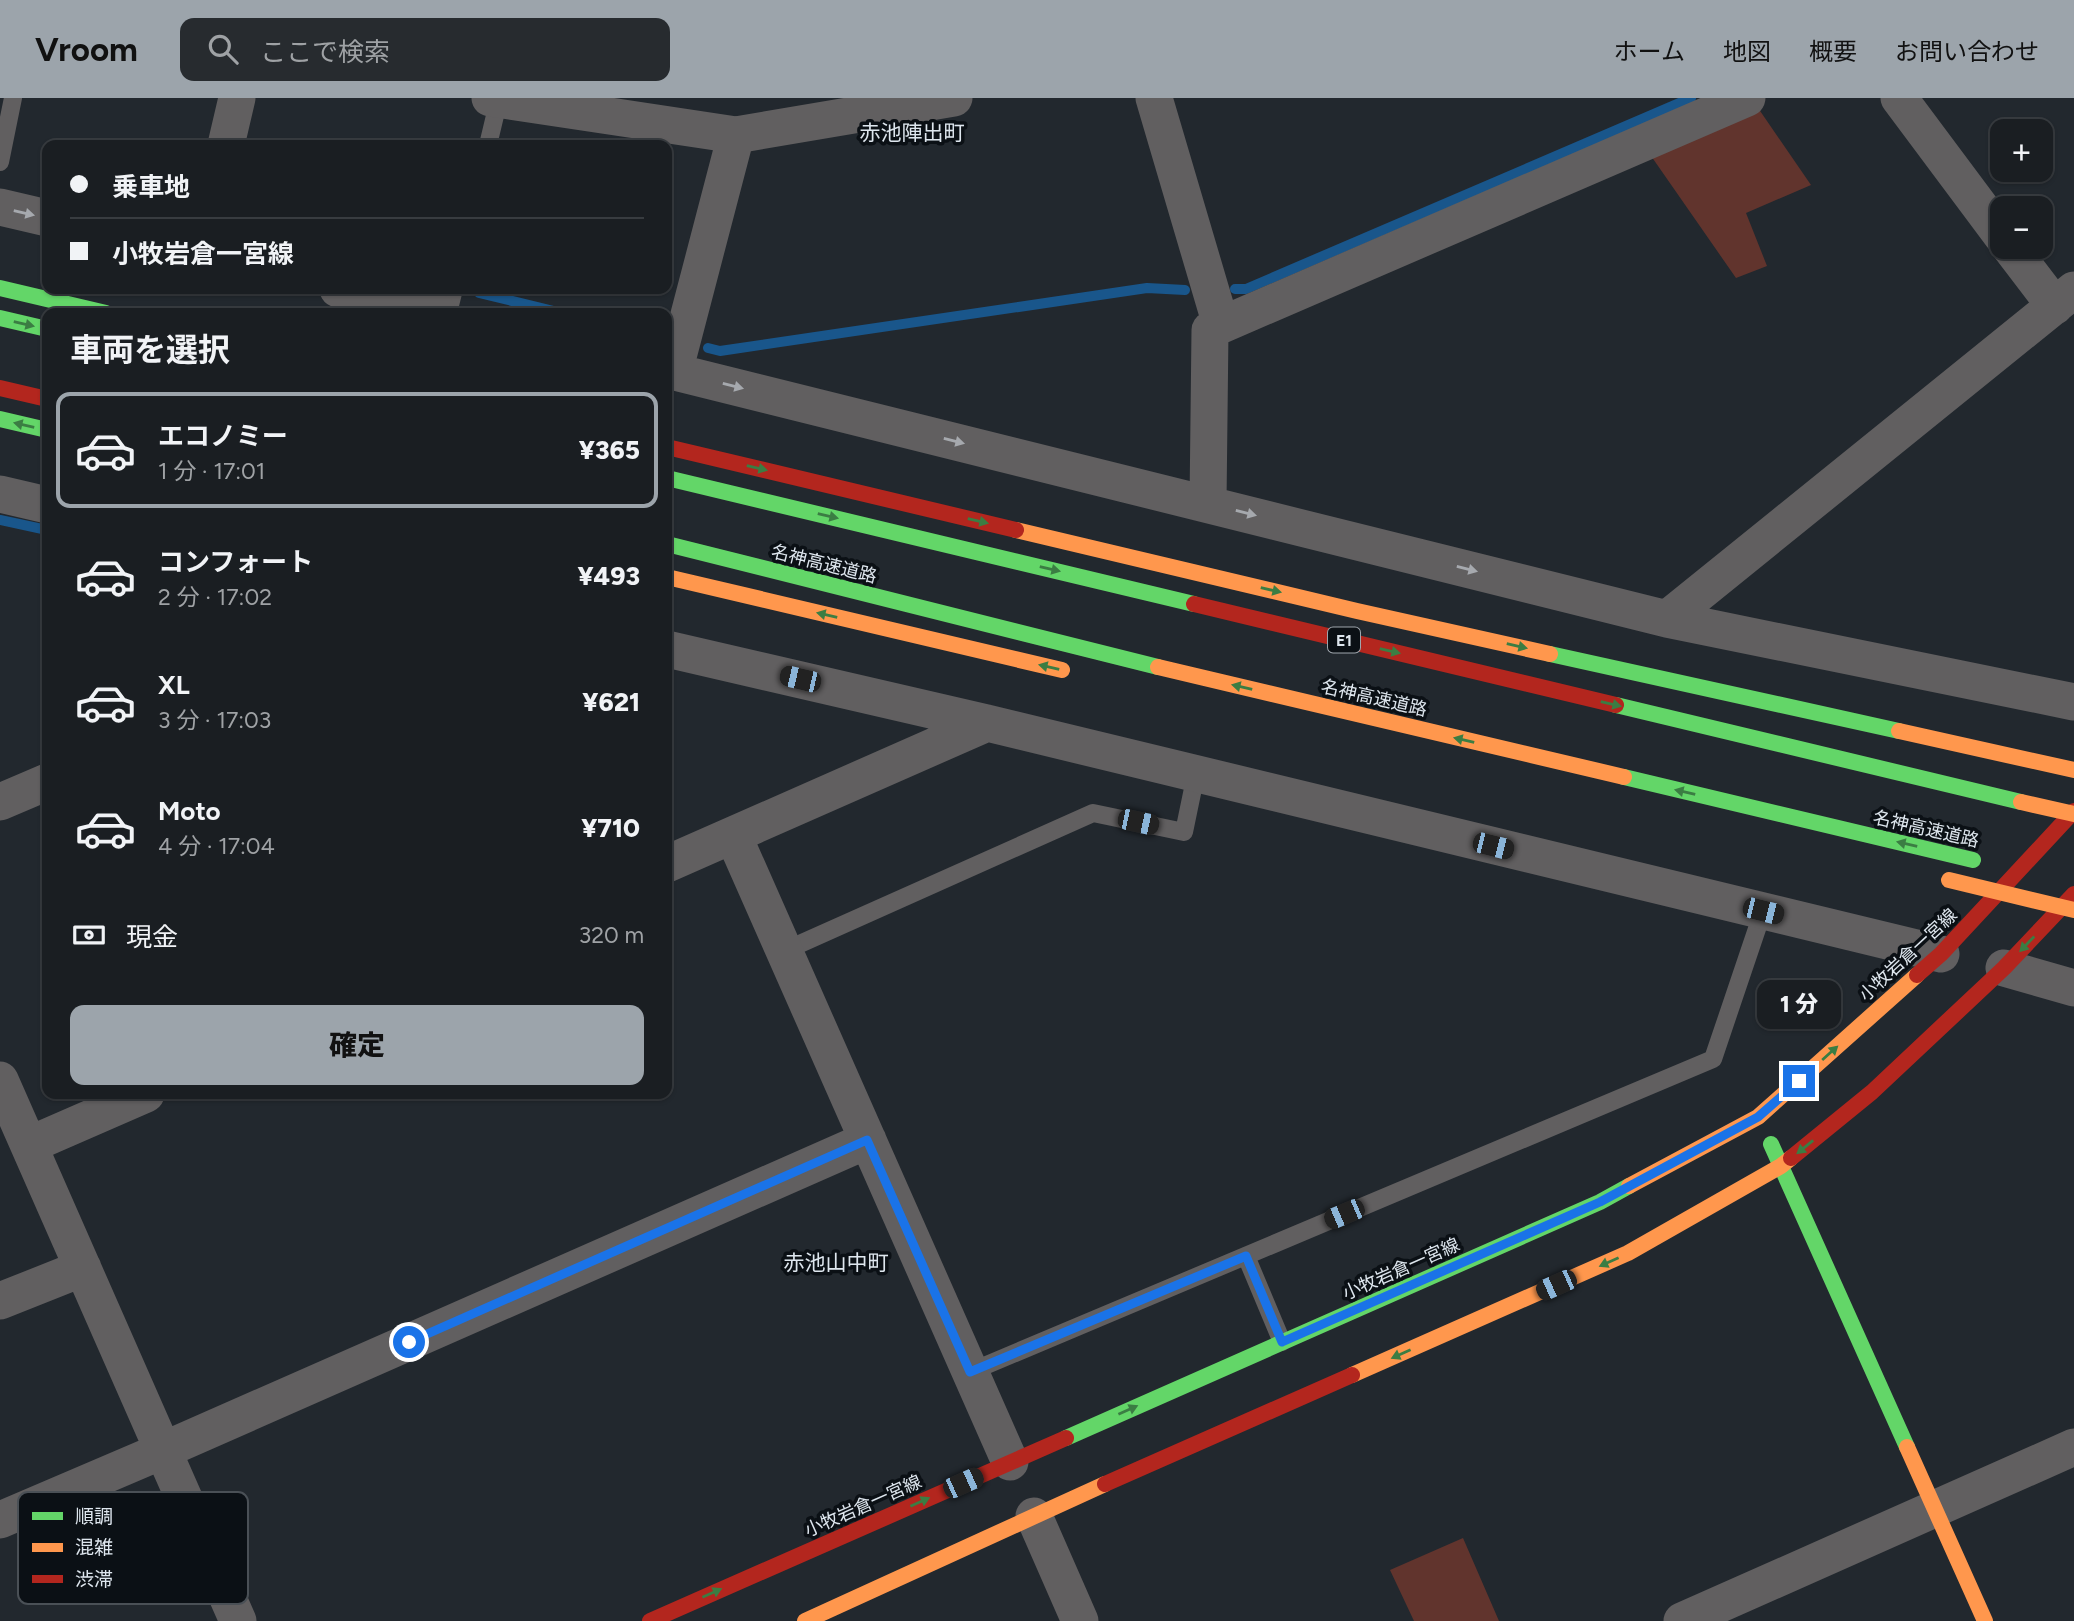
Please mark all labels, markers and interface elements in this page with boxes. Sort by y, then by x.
search box [180,18,670,81]
text: Vroom [35,30,138,69]
icon: search [204,30,242,68]
text: ここで検索 [260,36,390,68]
text: ホーム [1614,37,1685,66]
text: 地図 [1723,37,1771,66]
text: 概要 [1809,37,1857,66]
text: お問い合わせ [1895,37,2039,66]
map controls [1990,119,2053,259]
button: + [1990,119,2053,182]
district label: 赤池陣出町 [860,120,965,145]
text: 乗車地 [112,171,190,203]
button: − [1990,196,2053,259]
one-way arrow [13,208,35,219]
text: 小牧岩倉一宮線 [112,238,294,270]
one-way arrow [13,319,35,330]
text: 車両を選択 [70,331,230,369]
one-way arrow [722,381,744,392]
one-way arrow [13,419,35,430]
icon: car [74,419,137,482]
text: エコノミー [158,420,288,452]
text: ¥365 [579,434,640,466]
one-way arrow [943,436,965,447]
text: 1 分 · 17:01 [158,457,265,485]
one-way arrow [746,463,768,474]
one-way arrow [1235,508,1257,519]
one-way arrow [818,511,840,522]
one-way arrow [967,516,989,527]
street label: 名神高速道路 [769,540,879,588]
icon: car [74,545,137,608]
text: コンフォート [158,546,313,578]
text: ¥493 [577,560,640,592]
one-way arrow [1039,564,1061,575]
one-way arrow [1456,564,1478,575]
text: 2 分 · 17:02 [158,583,272,611]
one-way arrow [1260,585,1282,596]
one-way arrow [816,609,838,620]
road number: E1 [1328,628,1360,652]
one-way arrow [1506,641,1528,652]
one-way arrow [1379,646,1401,657]
one-way arrow [1037,661,1059,672]
car [778,664,823,694]
text: XL [158,669,190,701]
icon: car [74,671,137,734]
street label: 名神高速道路 [1319,675,1429,721]
one-way arrow [1231,681,1253,692]
text: ¥621 [582,686,640,718]
one-way arrow [1600,699,1622,710]
text: 3 分 · 17:03 [158,706,271,734]
one-way arrow [1453,734,1475,745]
one-way arrow [1674,786,1696,797]
text: Moto [158,795,221,827]
icon: car [74,797,137,860]
street label: 名神高速道路 [1871,806,1981,852]
car [1116,807,1161,837]
text: ¥710 [581,812,640,844]
car [1471,831,1516,861]
text: 4 分 · 17:04 [158,832,275,860]
one-way arrow [1895,839,1917,850]
car [1741,896,1786,926]
street label: 小牧岩倉一宮線 [1854,904,1962,1006]
icon: cash [70,916,108,954]
text: 現金 [126,921,178,953]
text: 320 m [579,921,644,949]
one-way arrow [2019,935,2035,953]
callout: 1 分 [1757,979,1841,1028]
text: 1 分 [1780,990,1818,1018]
button: 確定 [70,1005,644,1085]
one-way arrow [1821,1045,1839,1061]
route end [1783,1065,1815,1097]
one-way arrow [1796,1139,1814,1154]
car [1321,1196,1368,1232]
street label: 小牧岩倉一宮線 [1339,1233,1463,1305]
district label: 赤池山中町 [784,1250,889,1275]
one-way arrow [1599,1256,1619,1268]
car [1533,1267,1580,1303]
route start [393,1326,425,1358]
one-way arrow [1391,1348,1411,1360]
one-way arrow [1118,1404,1139,1415]
car [940,1465,987,1501]
street label: 小牧岩倉一宮線 [801,1470,925,1542]
legend [18,1492,248,1604]
one-way arrow [910,1496,930,1508]
text: 順調 [75,1505,113,1528]
text: 混雑 [75,1536,113,1559]
text: 渋滞 [75,1568,113,1591]
one-way arrow [702,1587,722,1599]

